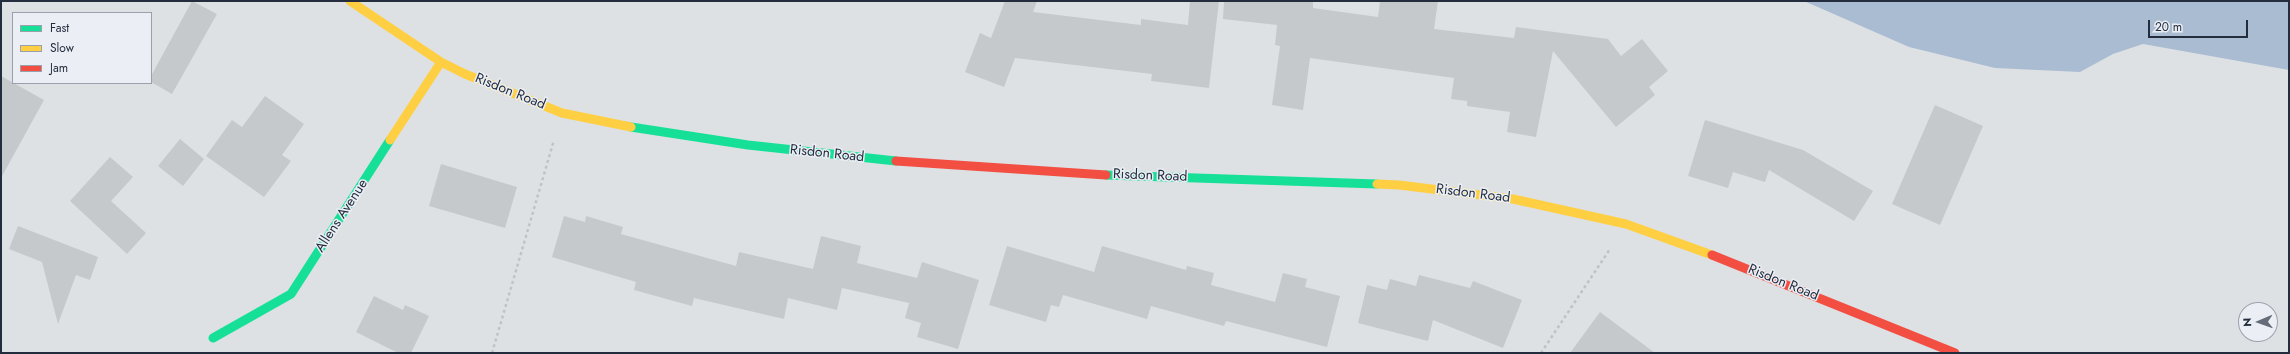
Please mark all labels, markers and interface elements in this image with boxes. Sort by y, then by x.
legend [12,12,152,84]
scale bar [2150,12,2250,38]
text: 20 m [2155,18,2182,36]
text: Fast [50,19,69,37]
text: Slow [50,39,74,57]
text: Jam [50,59,68,77]
street label: Risdon Road [472,70,548,114]
street label: Risdon Road [789,142,865,166]
street label: Risdon Road [1112,166,1188,186]
street label: Allens Avenue [312,176,372,256]
street label: Risdon Road [1435,181,1511,207]
street label: Risdon Road [1745,261,1821,305]
north arrow [2238,302,2278,342]
text: N [2239,318,2255,327]

